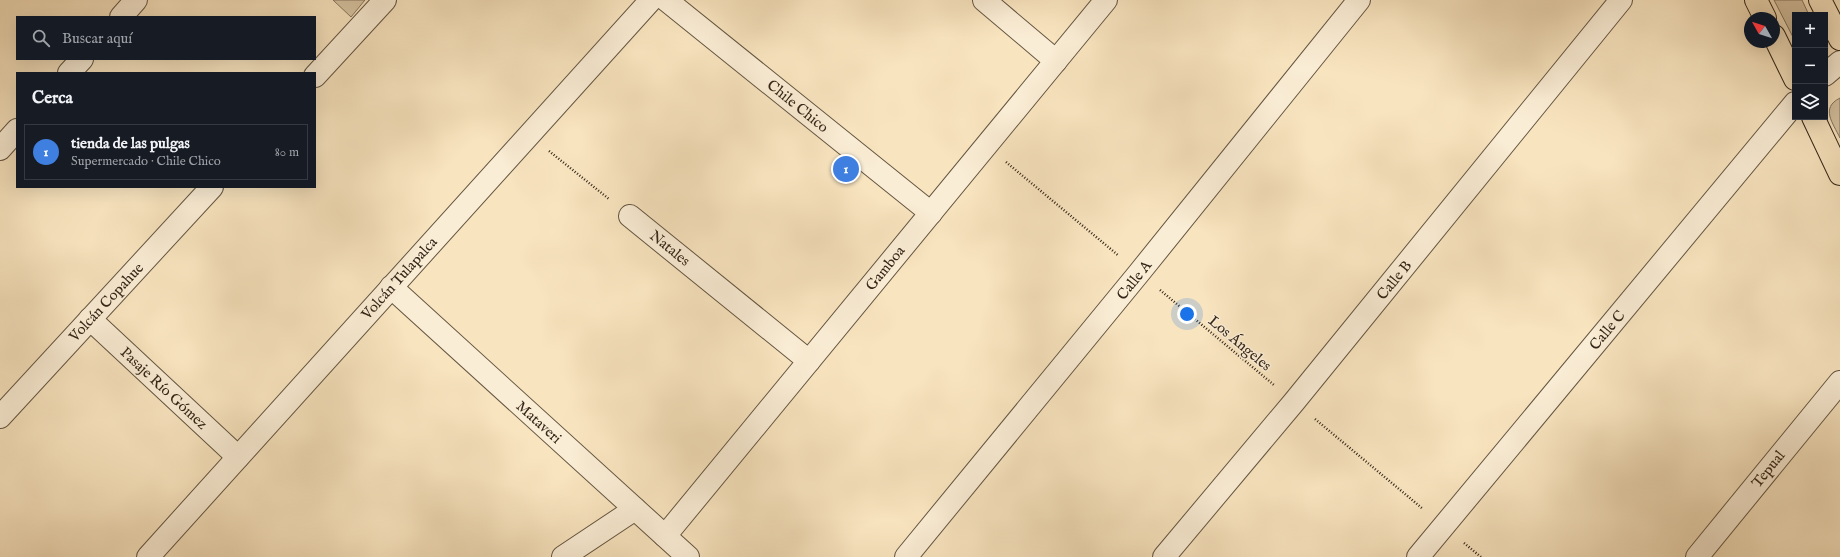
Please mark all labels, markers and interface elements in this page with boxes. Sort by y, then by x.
north arrow [1744,12,1780,48]
map controls [1792,12,1828,120]
button: + [1792,12,1828,48]
search box [16,16,316,60]
icon: search [30,27,52,49]
text: Buscar aquí [62,29,132,48]
button: − [1792,48,1828,84]
street label: Chile Chico [763,76,832,137]
button: layers [1792,84,1828,120]
text: Cerca [32,88,73,109]
text: tienda de las pulgas [71,134,190,153]
text: 1 [44,144,48,161]
text: 80 m [275,144,299,161]
text: Supermercado · Chile Chico [71,153,221,170]
pin: 1 [833,154,859,184]
street label: Natales [645,226,694,271]
street label: Volcán Tulapalca [357,233,442,324]
street label: Gamboa [861,242,910,295]
street label: Calle A [1113,256,1157,304]
street label: Calle B [1373,257,1416,304]
street label: Volcán Copahue [64,259,148,347]
your location [1177,304,1197,324]
street label: Calle C [1585,306,1630,354]
street label: Los Ángeles [1204,311,1275,375]
street label: Pasaje Río Gómez [116,343,211,434]
street label: Mataveri [512,397,565,448]
street label: Tepual [1747,446,1790,492]

